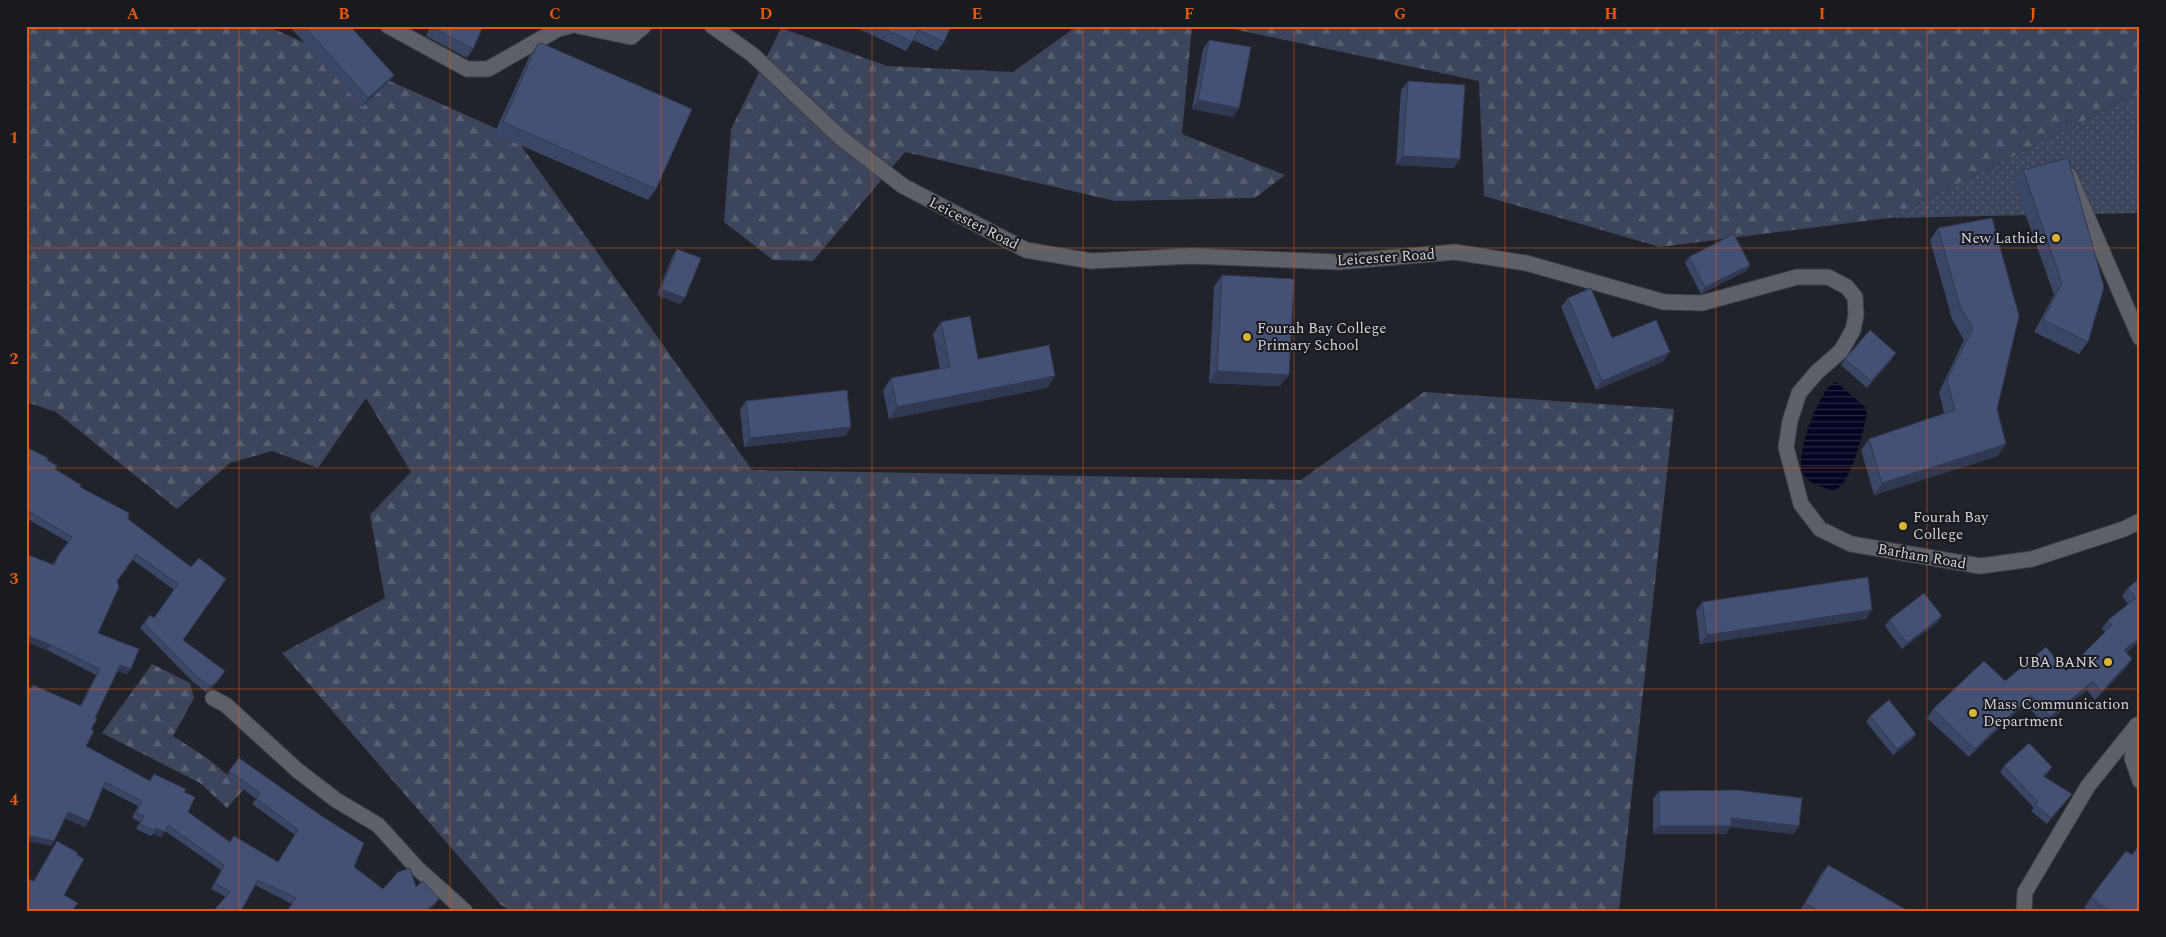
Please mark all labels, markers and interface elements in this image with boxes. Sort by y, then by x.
text: A [127,2,140,26]
text: B [338,2,350,26]
text: C [549,2,561,26]
text: D [760,2,773,26]
text: E [972,2,982,26]
text: F [1184,2,1194,26]
text: G [1394,2,1406,26]
text: H [1604,2,1618,26]
text: I [1819,2,1825,26]
text: J [2030,2,2037,26]
text: 1 [10,126,18,150]
street label: Leicester Road [925,191,1023,256]
place label: New Lathide [1961,227,2046,250]
marker: New Lathide [2050,232,2062,244]
street label: Leicester Road [1336,243,1436,272]
place label: Fourah Bay College Primary School [1257,317,1387,357]
marker: Fourah Bay College Primary School [1241,331,1253,343]
text: 2 [10,347,19,371]
place label: Fourah Bay College [1913,506,1989,546]
marker: Fourah Bay College [1897,520,1909,532]
street label: Barham Road [1876,537,1968,576]
text: 3 [10,567,19,591]
place label: UBA BANK [2018,651,2098,674]
marker: UBA BANK [2102,656,2114,668]
place label: Mass Communication Department [1983,693,2129,733]
marker: Mass Communication Department [1967,707,1979,719]
text: 4 [10,788,19,812]

